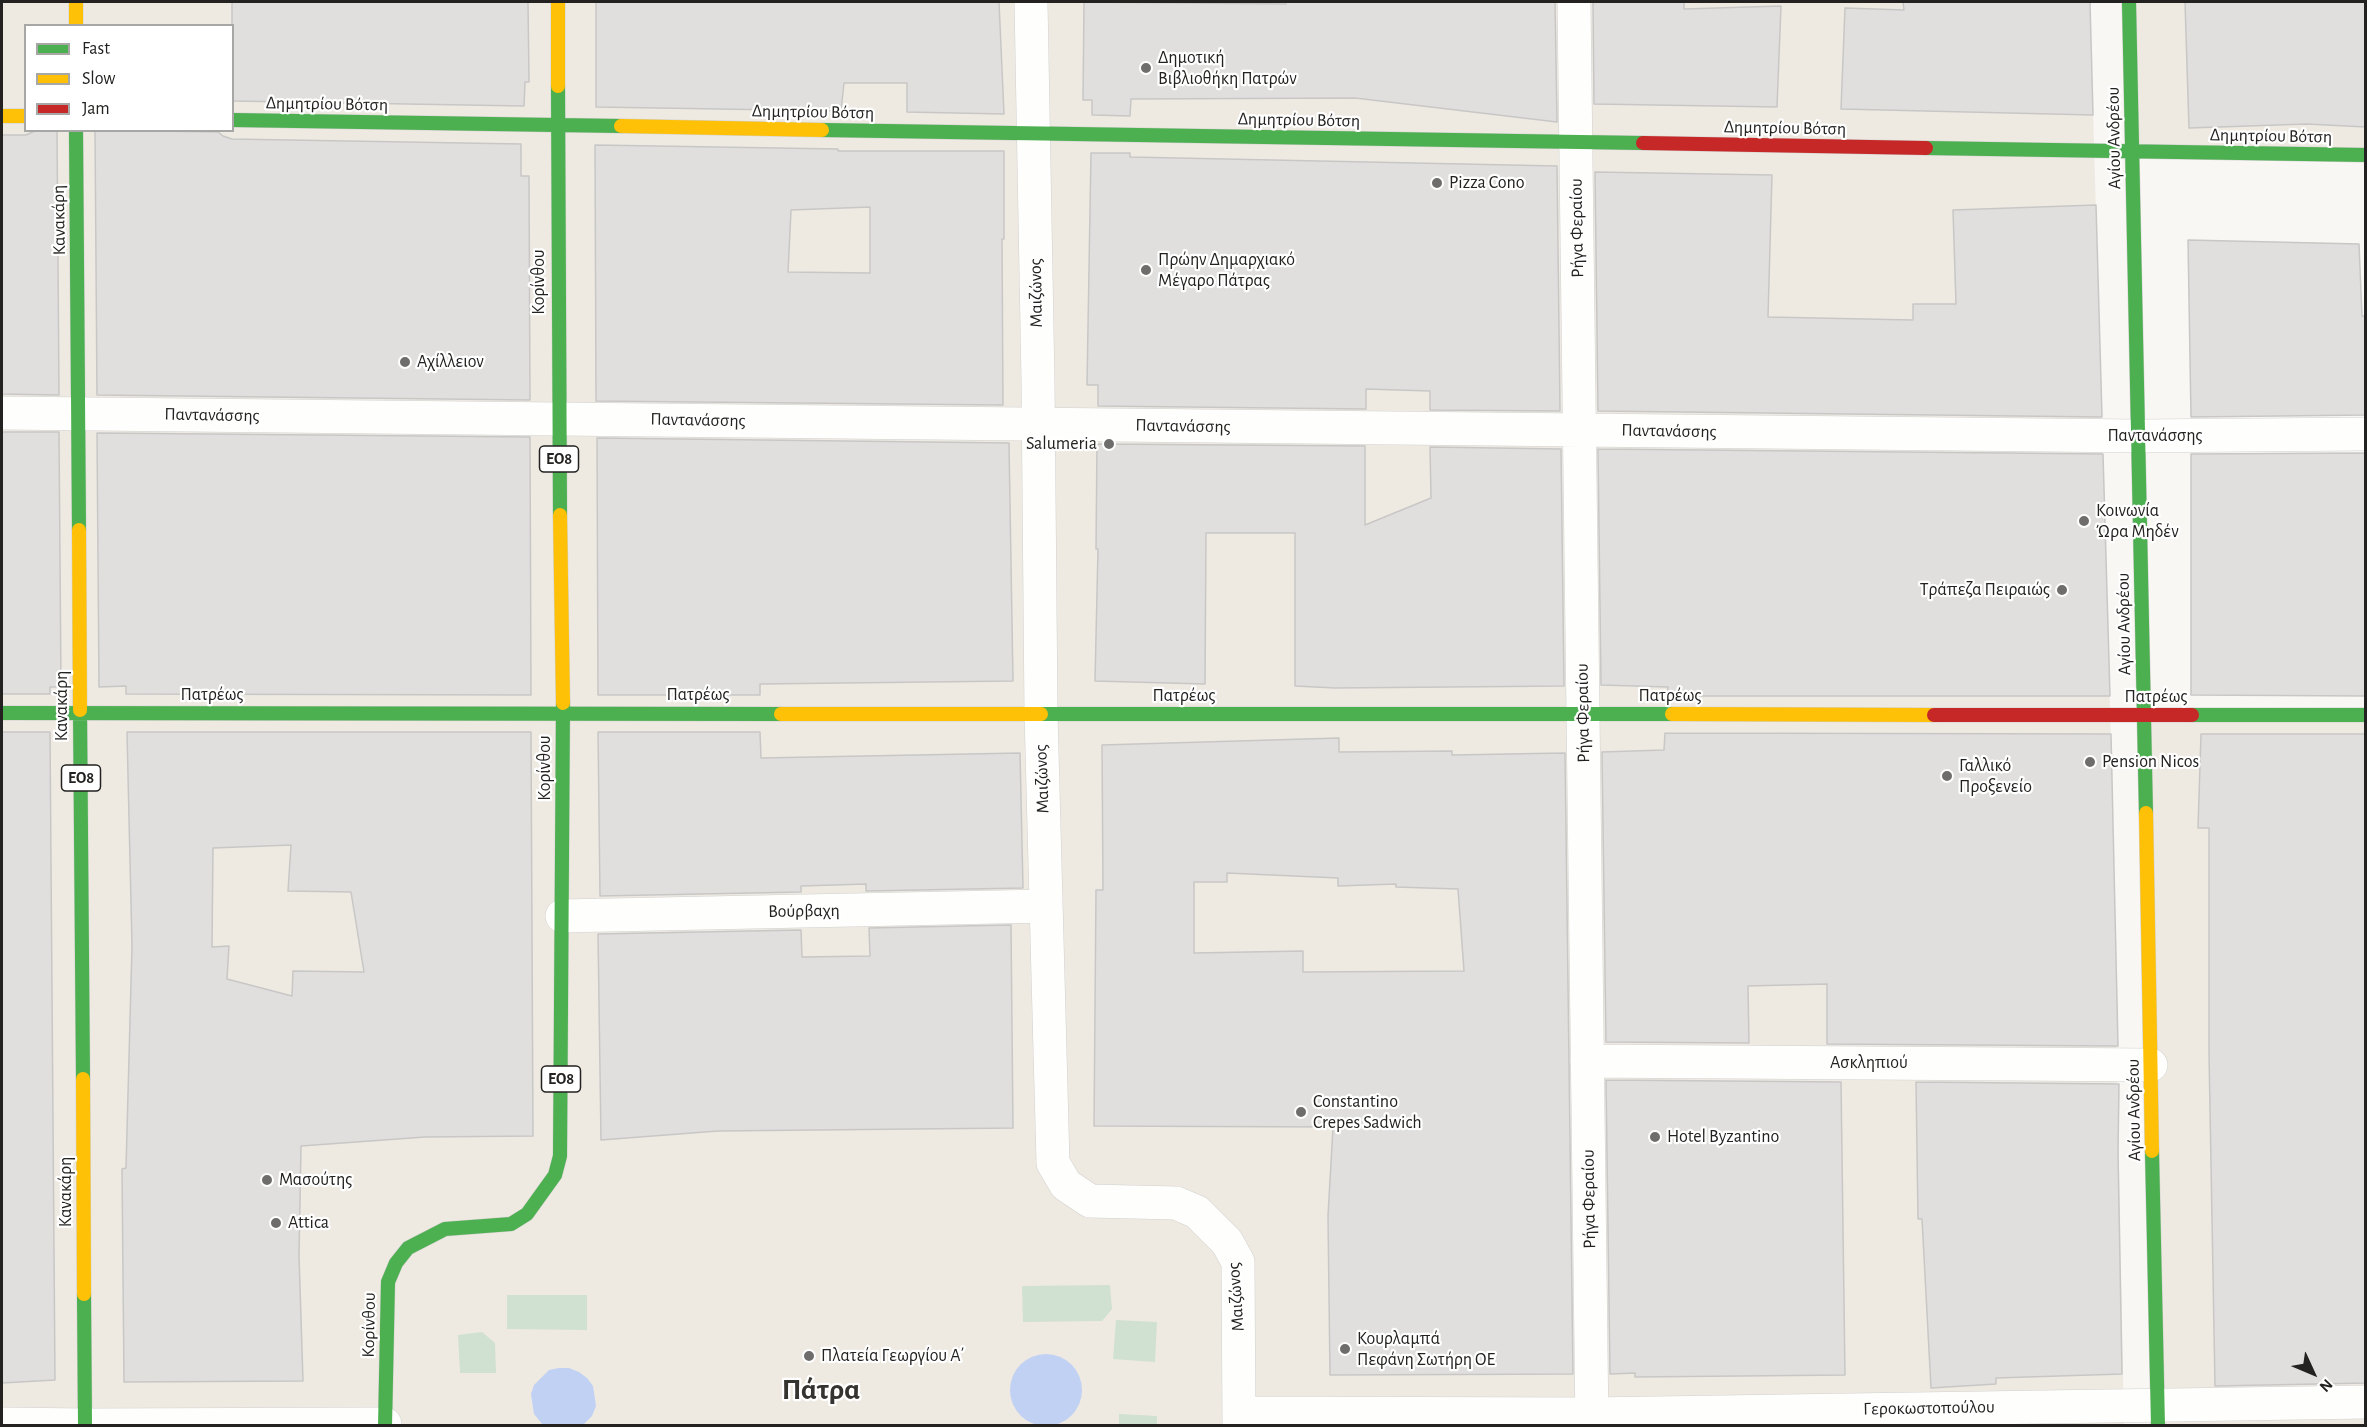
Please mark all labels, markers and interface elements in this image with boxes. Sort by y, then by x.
legend [24,24,234,132]
text: Fast [82,40,110,58]
place label: Δημοτική Βιβλιοθήκη Πατρών [1158,47,1297,90]
marker: Δημοτική Βιβλιοθήκη Πατρών [1139,61,1153,75]
text: Slow [82,70,115,88]
street label: Αγίου Ανδρέου [2102,86,2126,190]
street label: Δημητρίου Βότση [266,92,388,116]
text: Jam [82,100,110,118]
street label: Δημητρίου Βότση [752,100,874,124]
street label: Δημητρίου Βότση [1238,108,1360,132]
street label: Δημητρίου Βότση [1724,116,1846,140]
street label: Δημητρίου Βότση [2210,124,2332,148]
place label: Pizza Cono [1449,172,1525,194]
marker: Pizza Cono [1430,176,1444,190]
street label: Ρήγα Φεραίου [1565,178,1589,278]
street label: Κανακάρη [48,185,70,255]
street label: Κορίνθου [528,249,550,315]
place label: Πρώην Δημαρχιακό Μέγαρο Πάτρας [1158,249,1295,292]
street label: Μαιζώνος [1025,258,1047,328]
marker: Πρώην Δημαρχιακό Μέγαρο Πάτρας [1139,263,1153,277]
place label: Αχίλλειον [417,351,484,373]
marker: Αχίλλειον [398,355,412,369]
street label: Παντανάσσης [164,403,260,427]
street label: Παντανάσσης [650,408,746,432]
street label: Παντανάσσης [1135,414,1231,438]
street label: Παντανάσσης [1621,419,1717,443]
street label: Παντανάσσης [2107,425,2203,447]
place label: Salumeria [1026,433,1097,455]
marker: Salumeria [1102,437,1116,451]
road number: ΕΟ8 [540,446,578,472]
place label: Κοινωνία Ώρα Μηδέν [2096,500,2179,542]
marker: Κοινωνία Ώρα Μηδέν [2077,514,2091,528]
street label: Αγίου Ανδρέου [2112,572,2136,676]
place label: Τράπεζα Πειραιώς [1920,579,2050,601]
marker: Τράπεζα Πειραιώς [2055,583,2069,597]
street label: Ρήγα Φεραίου [1571,663,1595,763]
street label: Κανακάρη [51,671,73,741]
street label: Πατρέως [181,684,243,706]
street label: Πατρέως [667,684,729,706]
street label: Πατρέως [1153,685,1215,707]
street label: Πατρέως [1639,685,1701,707]
street label: Πατρέως [2125,686,2187,708]
street label: Κορίνθου [534,735,556,801]
street label: Μαιζώνος [1030,744,1054,814]
place label: Pension Nicos [2102,751,2199,773]
place label: Γαλλικό Προξενείο [1959,755,2032,798]
marker: Pension Nicos [2083,755,2097,769]
road number: ΕΟ8 [62,765,100,791]
marker: Γαλλικό Προξενείο [1940,769,1954,783]
street label: Βούρβαχη [768,900,840,922]
street label: Ασκληπιού [1830,1052,1908,1074]
street label: Αγίου Ανδρέου [2122,1058,2146,1162]
road number: ΕΟ8 [542,1066,580,1092]
place label: Constantino Crepes Sadwich [1313,1091,1422,1134]
marker: Constantino Crepes Sadwich [1294,1105,1308,1119]
place label: Hotel Byzantino [1667,1126,1779,1148]
marker: Hotel Byzantino [1648,1130,1662,1144]
street label: Ρήγα Φεραίου [1577,1149,1601,1249]
street label: Κανακάρη [55,1157,77,1227]
place label: Μασούτης [279,1169,352,1191]
marker: Μασούτης [260,1173,274,1187]
place label: Attica [288,1212,329,1234]
marker: Attica [269,1216,283,1230]
street label: Μαιζώνος [1223,1262,1249,1332]
street label: Κορίνθου [358,1292,380,1358]
place label: Κουρλαμπά Πεφάνη Σωτήρη ΟΕ [1357,1328,1495,1370]
marker: Κουρλαμπά Πεφάνη Σωτήρη ΟΕ [1338,1342,1352,1356]
north arrow [2283,1343,2343,1403]
place label: Πλατεία Γεωργίου Α΄ [821,1345,965,1367]
marker: Πλατεία Γεωργίου Α΄ [802,1349,816,1363]
district label: Πάτρα [782,1372,860,1408]
text: N [2316,1376,2336,1395]
street label: Γεροκωστοπούλου [1863,1396,1995,1420]

